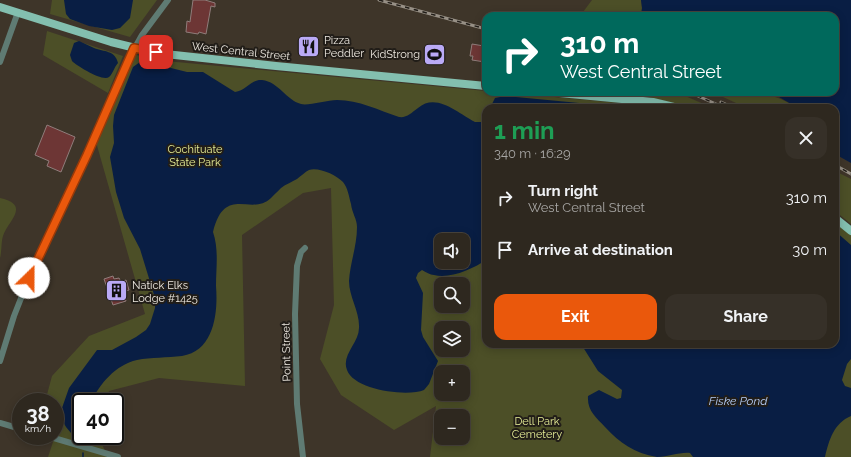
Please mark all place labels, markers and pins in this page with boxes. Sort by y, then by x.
restaurant icon: Pizza Peddler [296,33,322,59]
place label: Pizza Peddler [324,34,364,60]
pin [139,35,173,69]
sports icon: KidStrong [422,41,448,67]
place label: KidStrong [370,48,420,61]
building icon: Natick Elks Lodge #1425 [104,278,130,304]
place label: Natick Elks Lodge #1425 [132,279,198,305]

